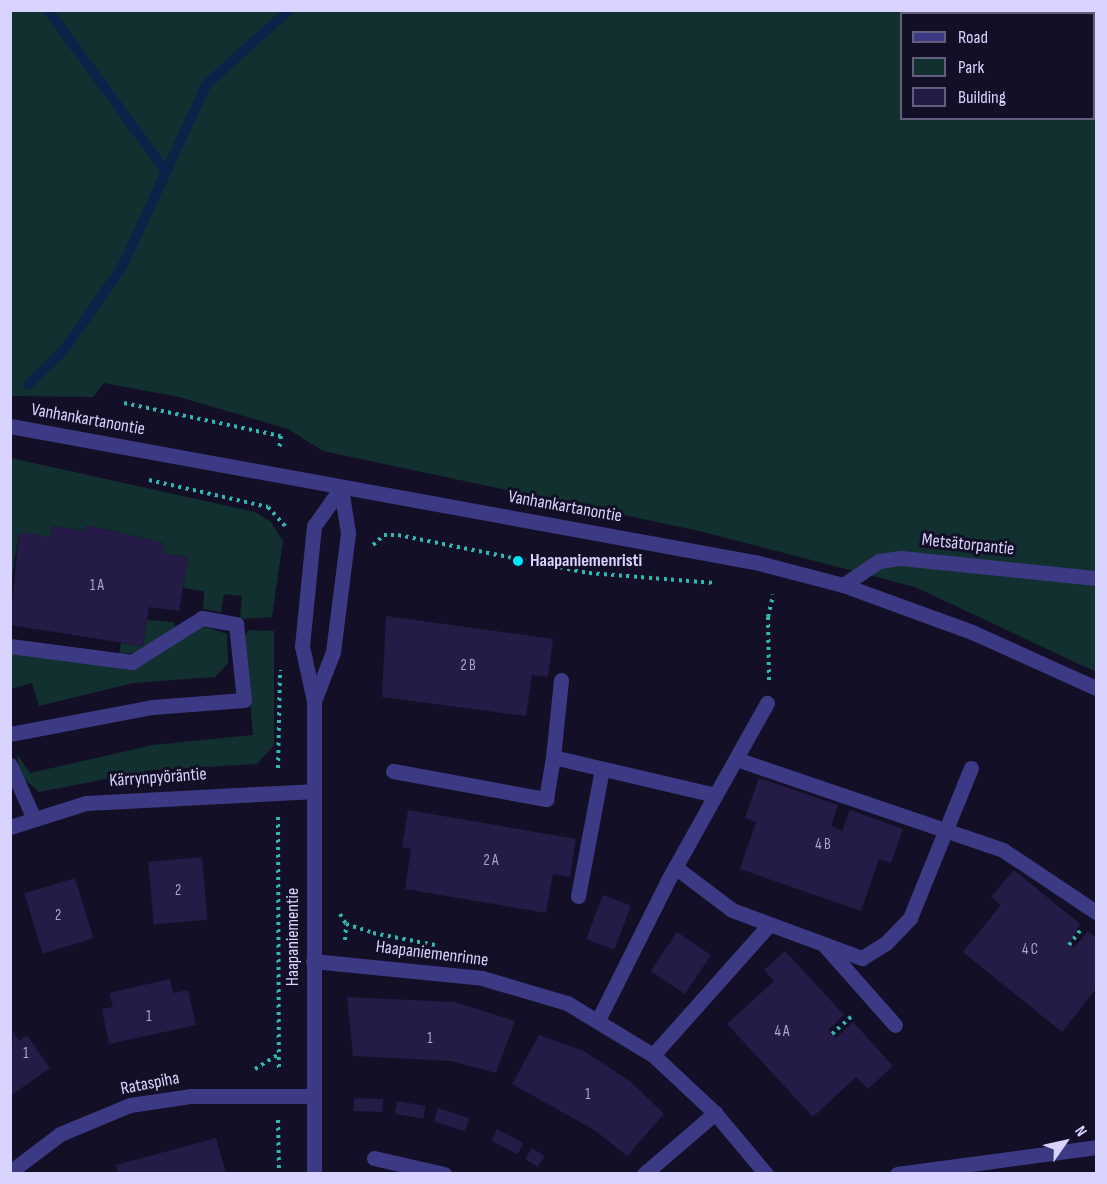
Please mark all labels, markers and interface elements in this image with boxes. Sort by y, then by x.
legend [900,12,1095,120]
text: Road [958,27,988,48]
text: Park [958,57,984,78]
text: Building [958,87,1006,108]
street label: Vanhankartanontie [29,399,147,441]
street label: Vanhankartanontie [506,486,624,528]
street label: Metsätorpantie [921,529,1015,561]
place label: Haapaniemenristi [530,550,642,572]
marker: Haapaniemenristi [511,554,525,568]
house number: 1 A [90,577,104,595]
house number: 2 B [460,657,476,675]
street label: Kärrynpyöräntie [109,764,207,792]
house number: 4 B [815,836,831,854]
house number: 2 A [484,852,498,870]
house number: 2 [175,882,181,900]
street label: Haapaniementie [282,888,304,986]
house number: 2 [55,907,61,925]
street label: Haapaniemenrinne [374,936,490,972]
house number: 4 C [1022,941,1038,959]
house number: 1 [146,1008,152,1026]
house number: 4 A [774,1023,790,1041]
house number: 1 [427,1030,433,1048]
house number: 1 [23,1045,29,1063]
street label: Rataspiha [119,1068,181,1100]
house number: 1 [585,1086,591,1104]
north arrow [1035,1112,1095,1172]
text: N [1070,1123,1091,1141]

